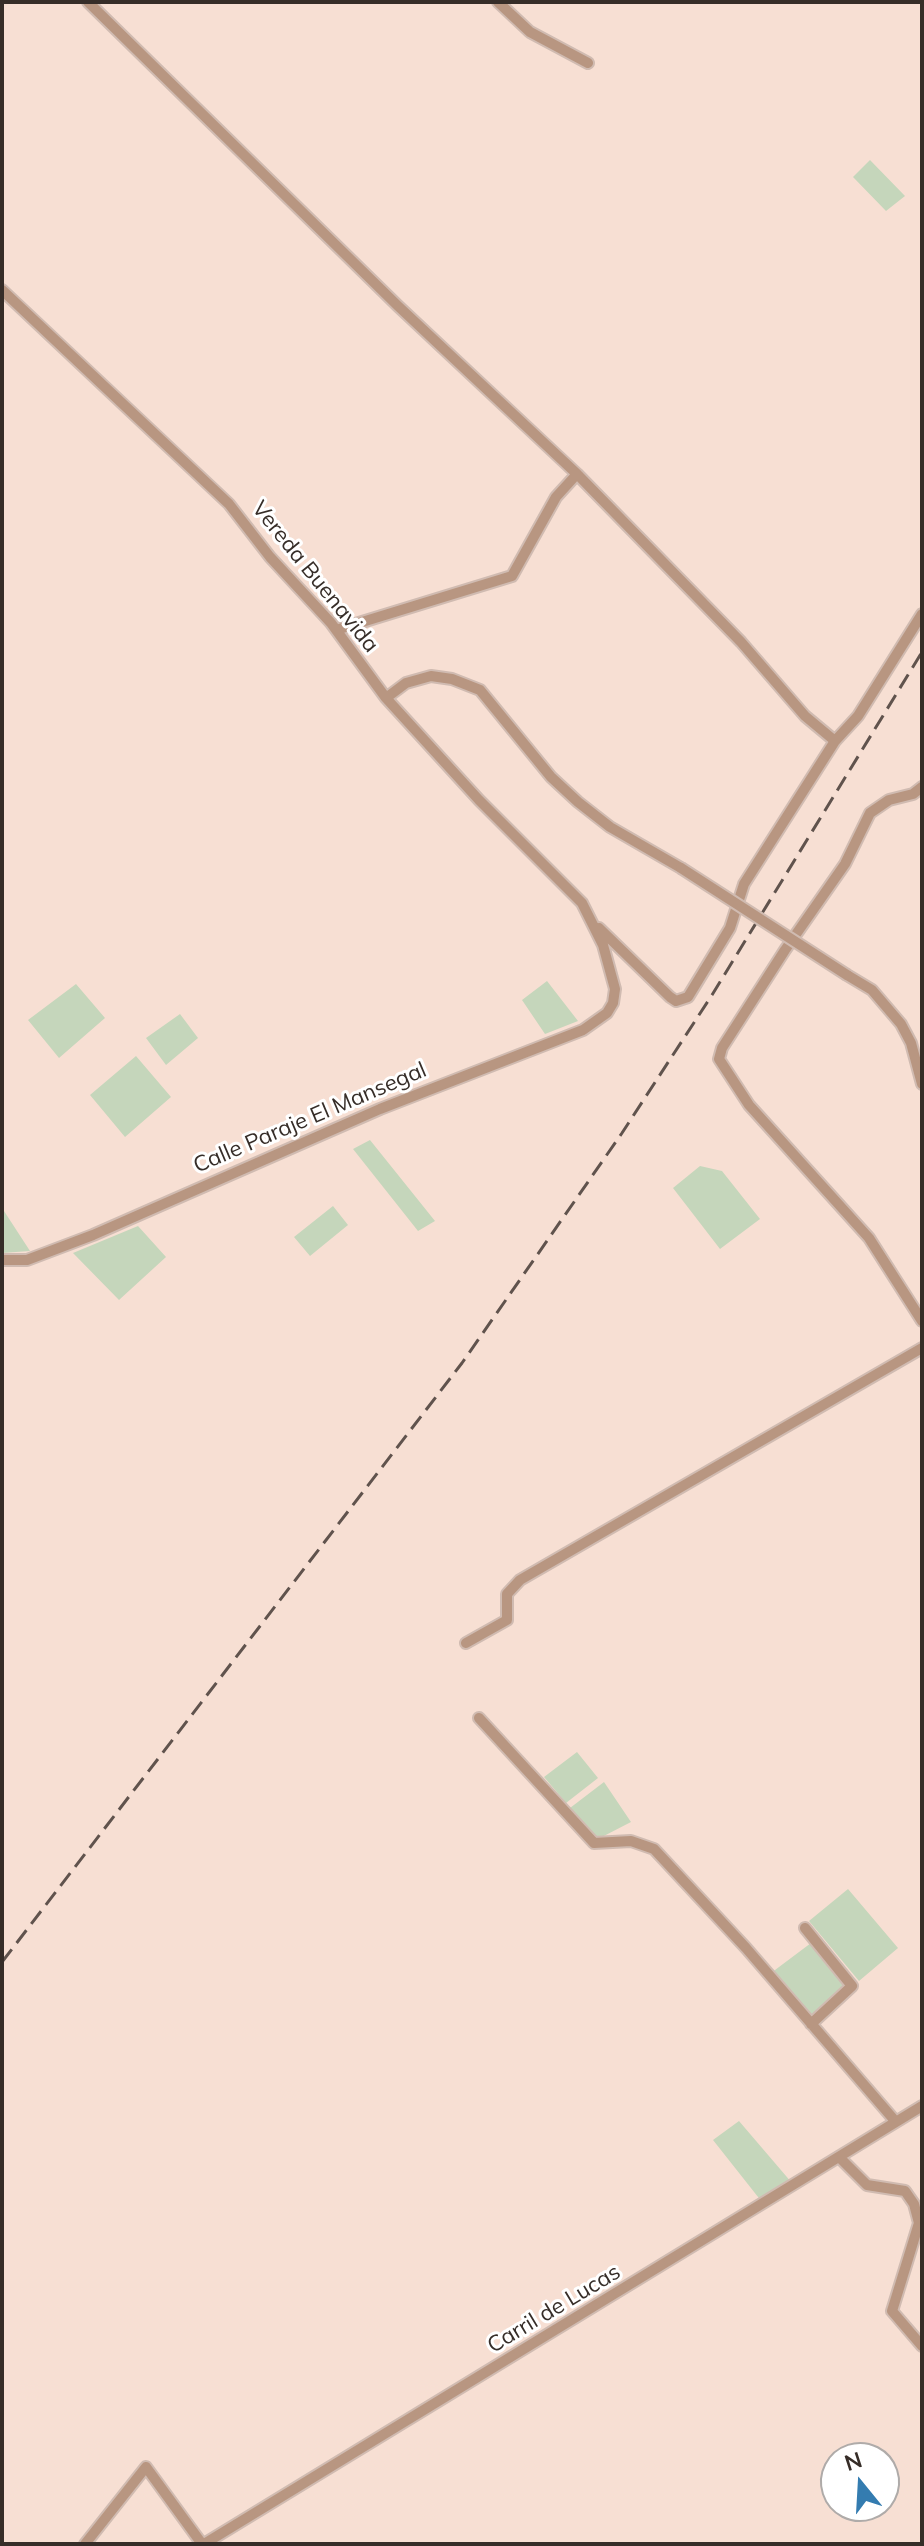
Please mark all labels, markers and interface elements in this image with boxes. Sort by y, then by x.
street label: Vereda Buenavida [246,496,384,658]
street label: Calle Paraje El Mansegal [190,1057,430,1179]
street label: Carril de Lucas [483,2259,625,2359]
north arrow [820,2442,900,2522]
text: N [841,2445,865,2477]

